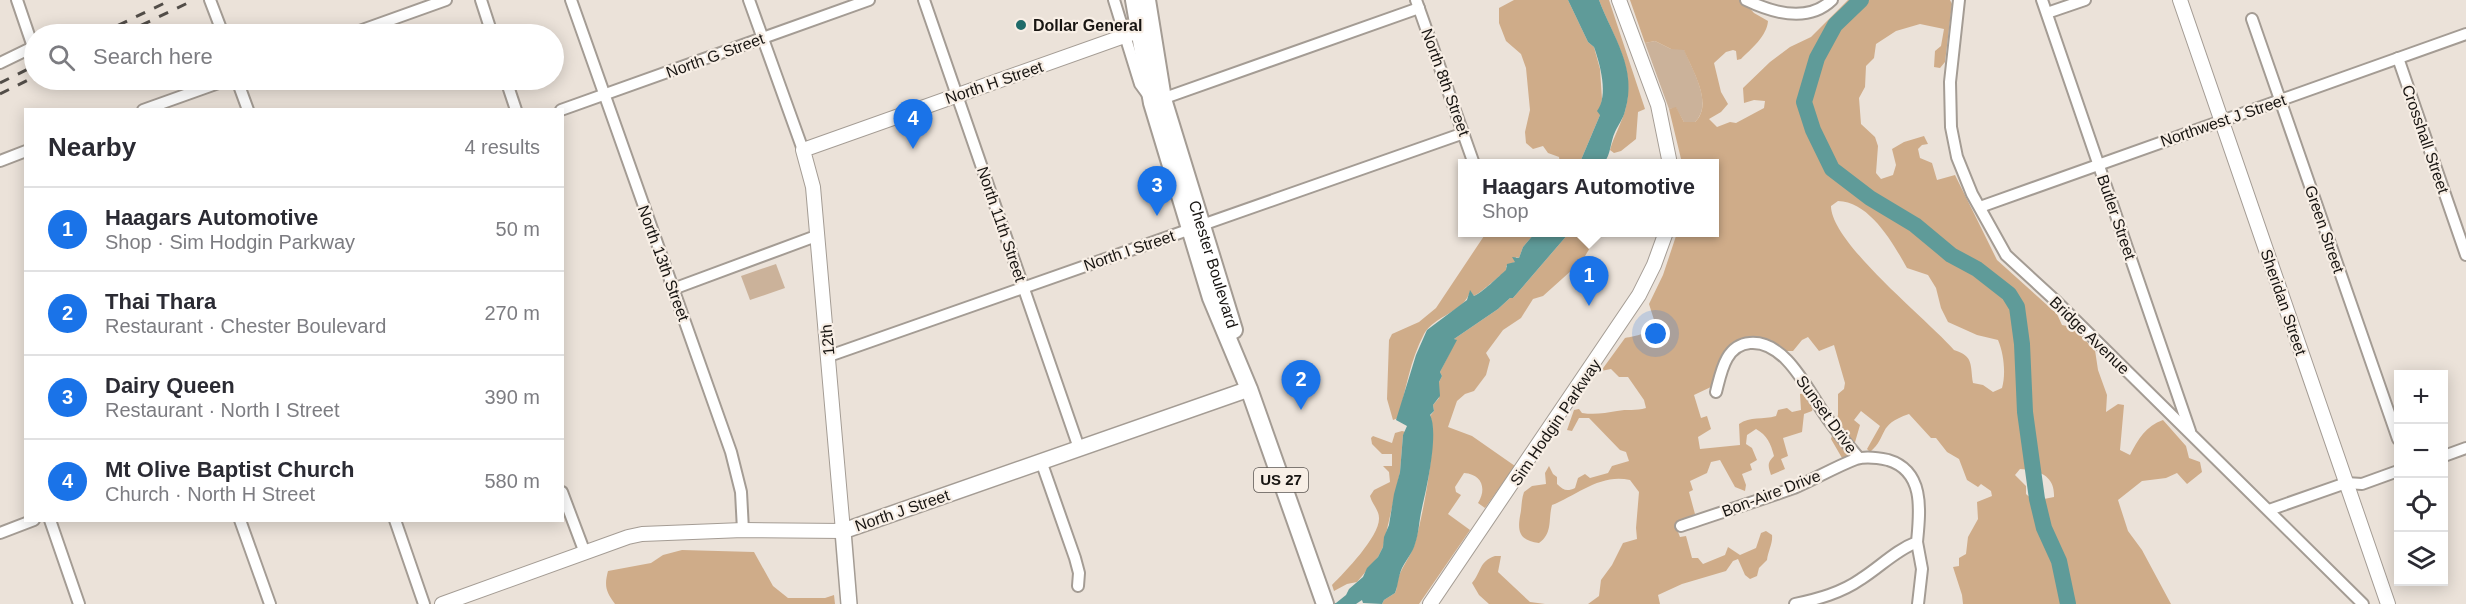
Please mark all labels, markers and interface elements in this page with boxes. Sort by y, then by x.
place label: Dollar General [1033,17,1142,34]
marker: Dollar General [1014,18,1028,32]
search box [24,24,564,90]
street label: North 8th Street [1418,26,1473,139]
street label: North G Street [664,30,767,81]
icon: search [45,41,78,74]
text: Search here [93,44,213,69]
street label: North H Street [943,58,1046,107]
street label: Crosshall Street [2399,83,2452,196]
street label: Northwest J Street [2158,91,2289,150]
pin: 4 [894,100,932,149]
text: Nearby [48,132,136,162]
text: 4 results [464,136,540,158]
popup [1458,159,1719,237]
street label: North 11th Street [974,164,1029,284]
pin: 3 [1138,166,1176,216]
street label: Butler Street [2094,172,2139,262]
text: Haagars Automotive [1482,174,1695,199]
street label: Green Street [2302,183,2348,276]
street label: Chester Boulevard [1186,198,1241,330]
text: Shop [1482,200,1529,222]
street label: North 13th Street [635,203,693,324]
text: Haagars Automotive [105,205,318,230]
text: 1 [62,218,73,240]
text: 50 m [496,218,540,240]
street label: North I Street [1081,227,1177,274]
text: Shop · Sim Hodgin Parkway [105,231,355,253]
street label: Sheridan Street [2257,247,2310,358]
pin: 1 [1570,256,1608,306]
text: Thai Thara [105,289,216,314]
street label: Bridge Avenue [2046,293,2133,378]
text: 2 [62,302,73,324]
text: 270 m [484,302,540,324]
text: Restaurant · Chester Boulevard [105,315,386,337]
your location [1641,319,1670,348]
street label: 12th [817,324,838,356]
street label: Sim Hodgin Parkway [1507,356,1604,489]
pin: 2 [1282,360,1320,410]
map controls [2394,370,2448,586]
button: + [2394,370,2448,424]
street label: Sunset Drive [1793,372,1860,456]
text: Dairy Queen [105,373,235,398]
text: 3 [62,386,73,408]
text: 390 m [484,386,540,408]
text: Restaurant · North I Street [105,399,340,421]
button: − [2394,424,2448,478]
text: Mt Olive Baptist Church [105,457,354,482]
street label: Bon-Aire Drive [1720,467,1823,520]
road number: US 27 [1254,468,1308,492]
text: 4 [62,470,73,492]
text: 580 m [484,470,540,492]
button: locate [2394,478,2448,532]
text: Church · North H Street [105,483,315,505]
street label: North J Street [853,486,952,535]
button: layers [2394,532,2448,586]

